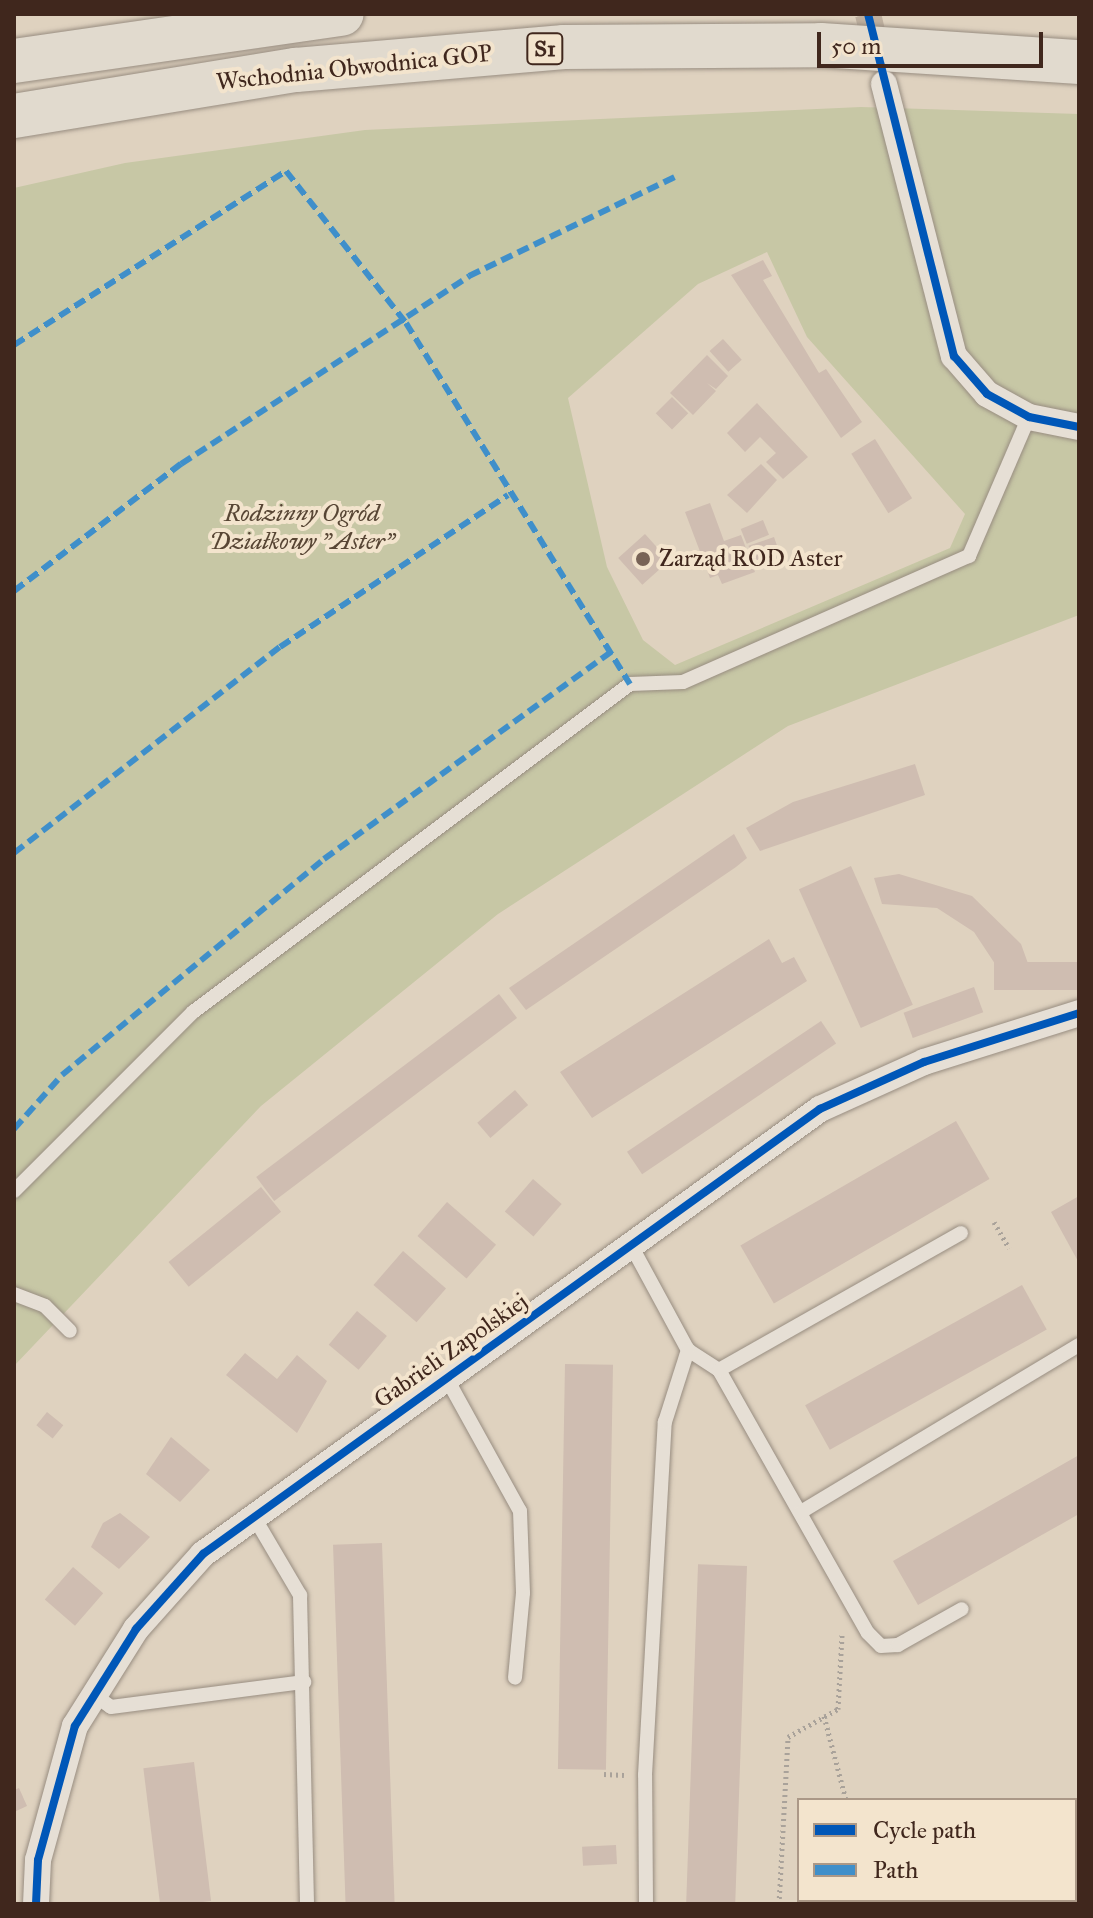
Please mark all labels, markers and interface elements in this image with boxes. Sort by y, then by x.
scale bar [821,16,1047,66]
road number: S1 [525,31,565,67]
text: 50 m [831,31,881,61]
street label: Wschodnia Obwodnica GOP [215,39,493,97]
park label: Rodzinny Ogród Działkowy "Aster" [209,500,395,556]
place label: Zarząd ROD Aster [659,545,842,573]
marker: Zarząd ROD Aster [634,550,652,568]
street label: Gabrieli Zapolskiej [369,1287,533,1415]
legend [797,1798,1077,1902]
text: Cycle path [873,1815,976,1845]
text: Path [873,1855,918,1885]

